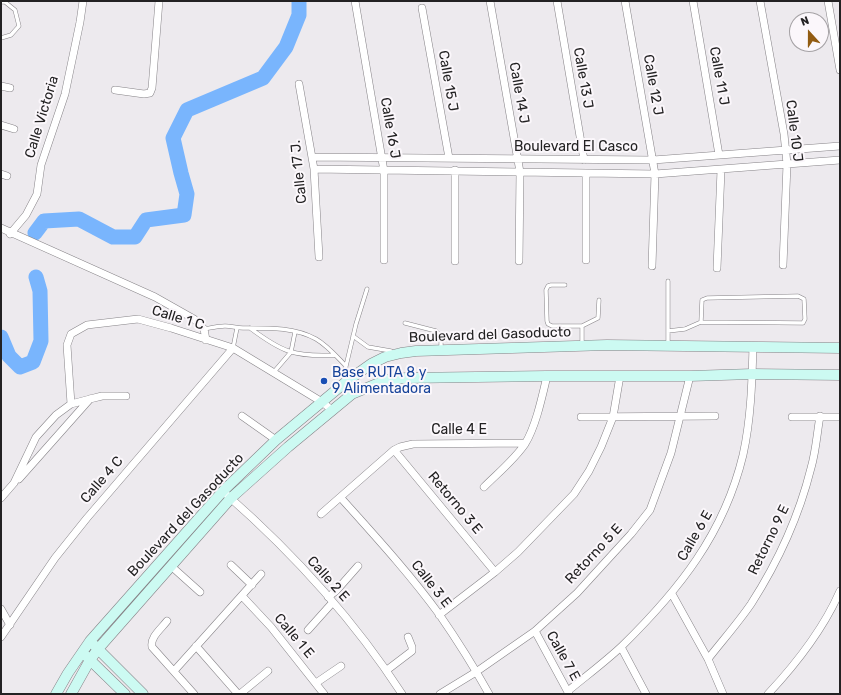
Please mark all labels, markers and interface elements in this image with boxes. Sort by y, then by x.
north arrow [789,12,829,52]
text: N [799,14,811,29]
street label: Calle 11 J [706,45,732,107]
street label: Calle 13 J [569,46,597,110]
street label: Calle 15 J [434,49,462,113]
street label: Calle 12 J [639,53,667,117]
street label: Calle 14 J [505,61,533,125]
street label: Calle Victoria [21,74,63,160]
street label: Calle 16 J [376,96,404,160]
street label: Calle 10 J [782,99,806,163]
street label: Calle 17 J. [287,139,311,205]
street label: Boulevard El Casco [514,139,638,155]
street label: Calle 1 C [150,302,206,334]
street label: Boulevard del Gasoducto [409,324,571,346]
place label: Base RUTA 8 y 9 Alimentadora [332,365,431,398]
marker: Base RUTA 8 y 9 Alimentadora [319,376,329,386]
street label: Calle 4 E [431,422,487,438]
street label: Boulevard del Gasoducto [124,450,248,580]
street label: Calle 4 C [77,453,127,507]
street label: Retorno 3 E [424,468,486,538]
street label: Retorno 9 E [745,502,793,578]
street label: Calle 6 E [674,508,716,564]
street label: Retorno 5 E [562,521,626,587]
street label: Calle 2 E [303,553,353,605]
street label: Calle 3 E [407,557,455,611]
street label: Calle 1 E [271,610,317,662]
street label: Calle 7 E [543,628,583,684]

